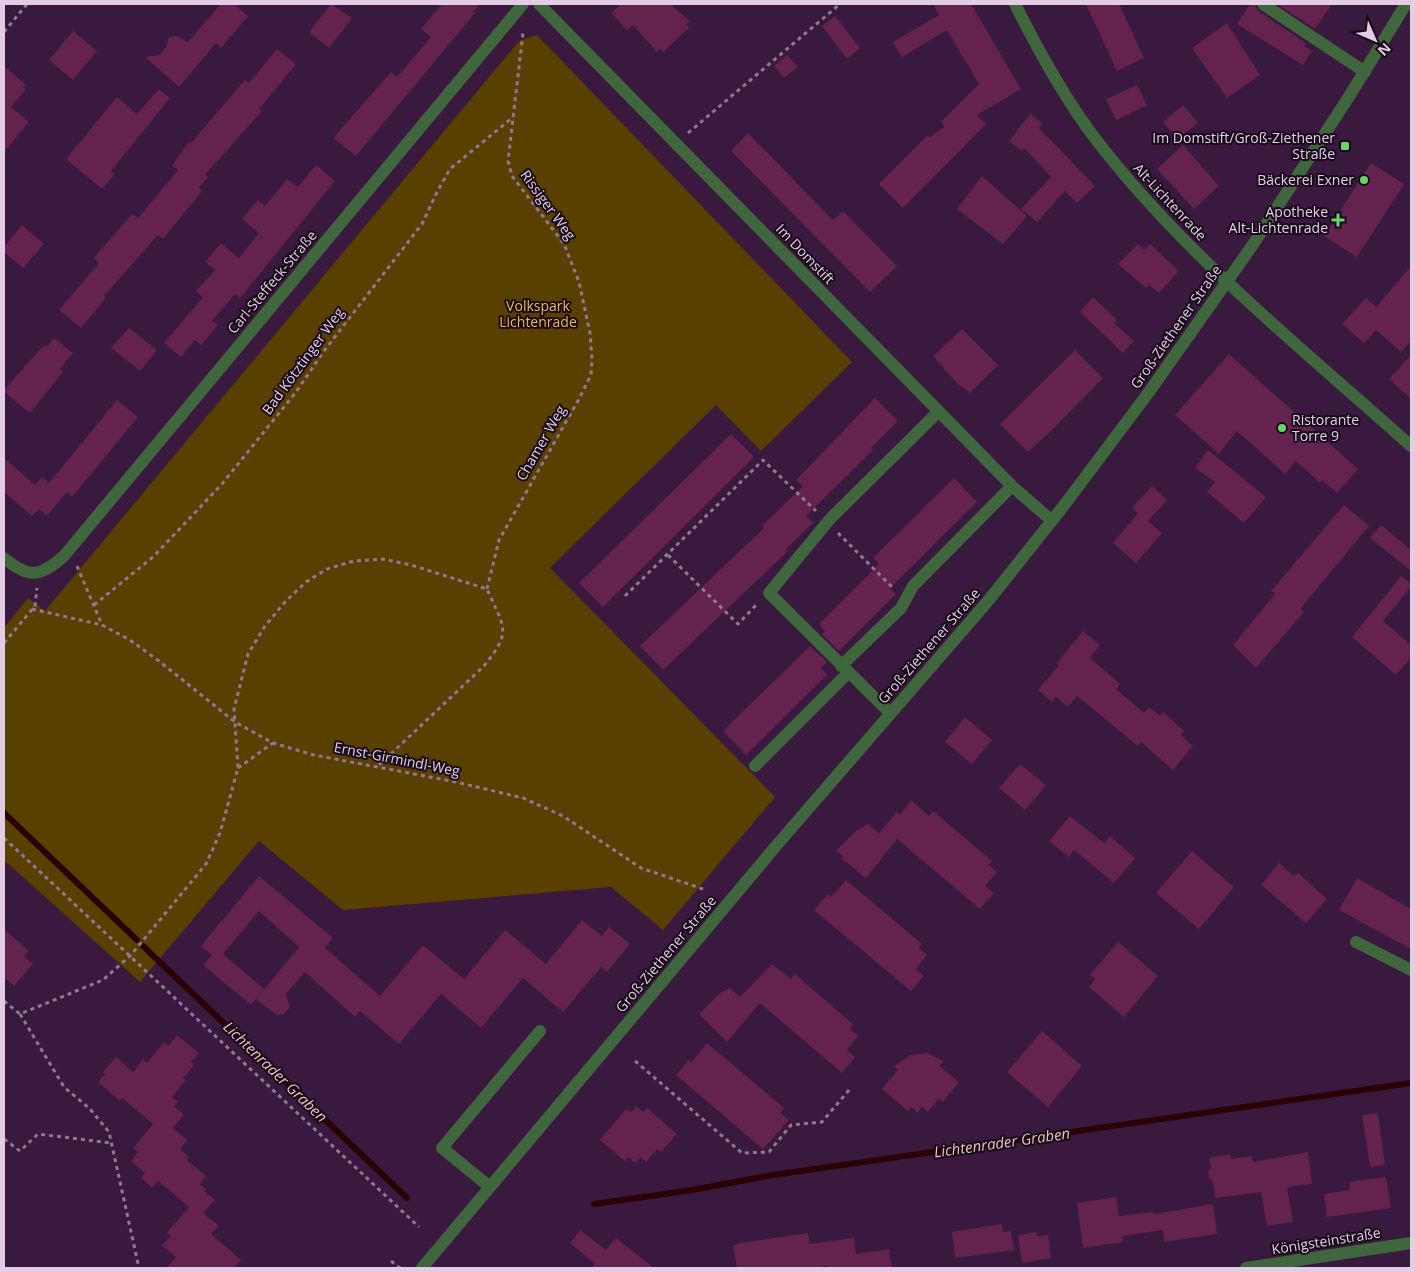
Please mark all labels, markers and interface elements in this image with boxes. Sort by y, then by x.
north arrow [1350,15,1400,65]
text: N [1374,39,1395,60]
place label: Im Domstift/Groß-Ziethener Straße [1152,128,1335,163]
marker: Im Domstift/Groß-Ziethener Straße [1339,140,1351,152]
street label: Alt-Lichtenrade [1130,159,1211,245]
street label: Rissiger Weg [517,166,581,244]
place label: Bäckerei Exner [1257,170,1354,189]
marker: Bäckerei Exner [1358,174,1370,186]
place label: Apotheke Alt-Lichtenrade [1229,202,1328,237]
marker: Apotheke Alt-Lichtenrade [1332,214,1344,226]
street label: Im Domstift [772,219,839,288]
street label: Carl-Steffeck-Straße [223,226,321,337]
street label: Groß-Ziethener Straße [1126,261,1226,392]
park label: Volkspark Lichtenrade [499,296,577,331]
street label: Bad Kötztinger Weg [257,303,348,418]
street label: Chamer Weg [511,401,570,484]
place label: Ristorante Torre 9 [1292,410,1359,445]
marker: Ristorante Torre 9 [1276,422,1288,434]
street label: Groß-Ziethener Straße [873,584,984,707]
street label: Ernst-Girmindl-Weg [333,737,462,780]
street label: Groß-Ziethener Straße [611,891,720,1016]
water label: Lichtenrader Graben [219,1016,332,1126]
water label: Lichtenrader Graben [933,1123,1071,1161]
street label: Königsteinstraße [1270,1222,1382,1259]

